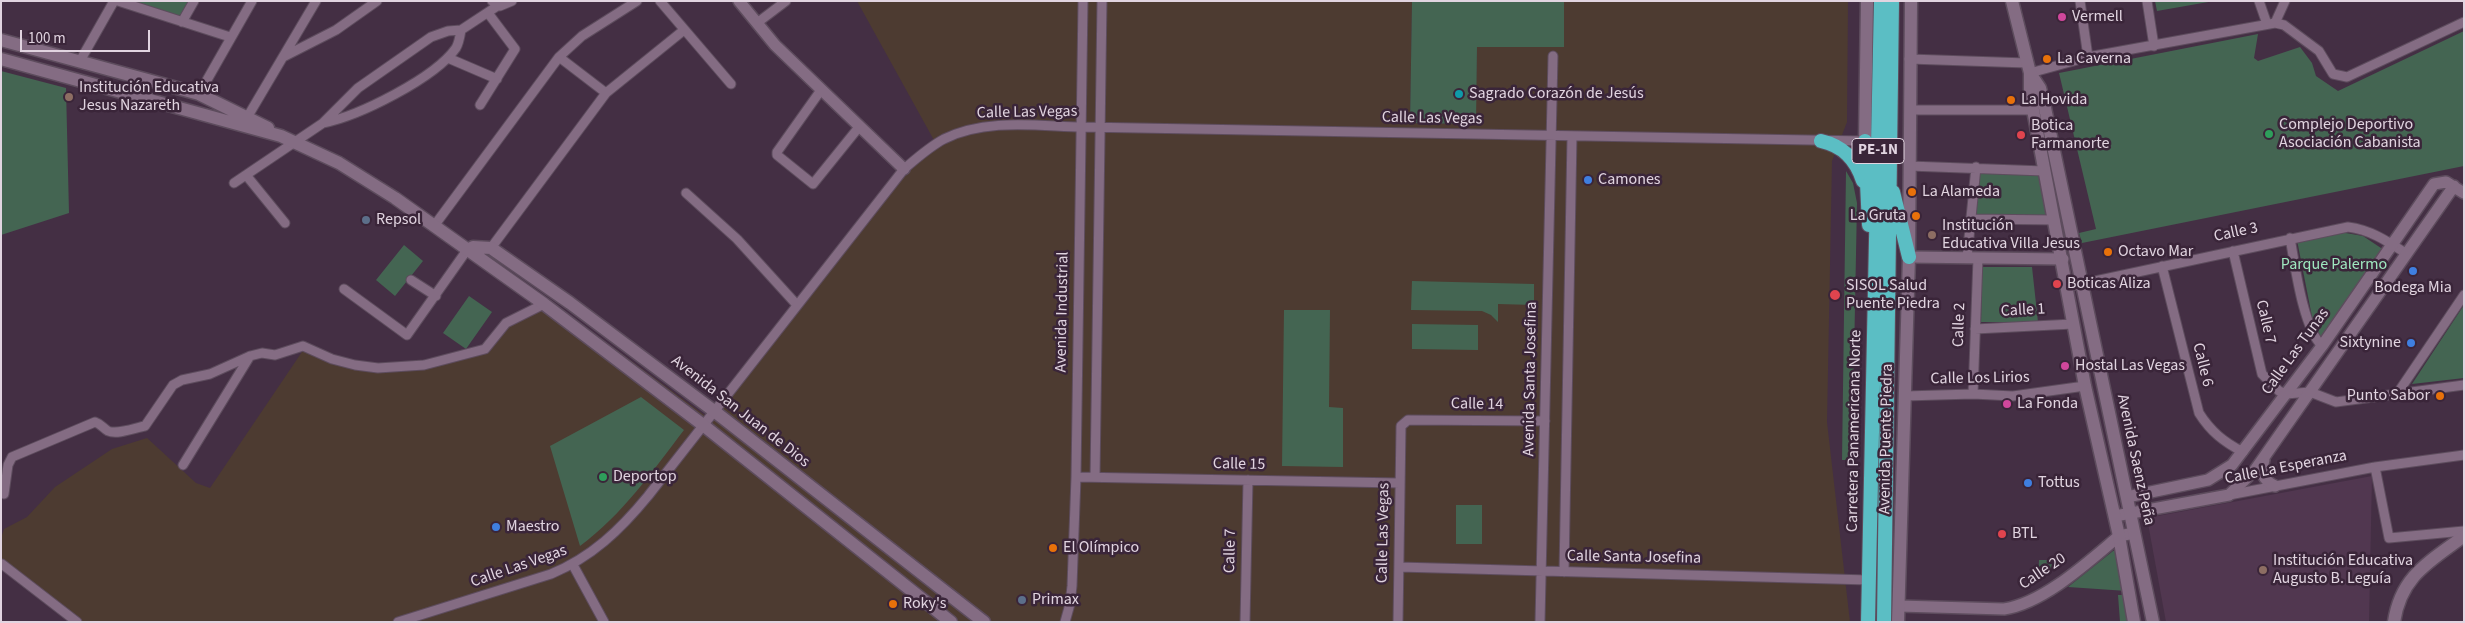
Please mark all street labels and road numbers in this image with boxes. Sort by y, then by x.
street label: Calle Las Vegas [977,103,1077,123]
street label: Calle Las Vegas [1382,109,1482,129]
road number: PE-1N [1852,138,1904,164]
street label: Calle 3 [2212,219,2260,247]
street label: Avenida Industrial [1052,251,1074,373]
street label: Calle 7 [2251,298,2279,346]
street label: Calle 1 [2000,300,2046,322]
street label: Avenida Santa Josefina [1520,301,1542,457]
street label: Calle 2 [1950,302,1970,348]
street label: Calle Las Tunas [2258,305,2334,399]
street label: Carretera Panamericana Norte [1844,330,1866,532]
street label: Calle 6 [2187,341,2217,389]
street label: Avenida San Juan de Dios [667,352,813,472]
street label: Avenida Puente Piedra [1876,364,1898,514]
street label: Calle Los Lirios [1930,369,2030,389]
street label: Avenida Saenz Peña [2112,393,2158,527]
street label: Calle 14 [1451,395,1503,415]
street label: Calle La Esperanza [2223,447,2349,489]
street label: Calle 15 [1213,455,1265,475]
street label: Calle Las Vegas [1374,483,1394,583]
street label: Calle 7 [1221,529,1241,573]
street label: Calle Las Vegas [468,542,570,592]
street label: Calle Santa Josefina [1567,547,1701,569]
street label: Calle 20 [2016,549,2070,595]

